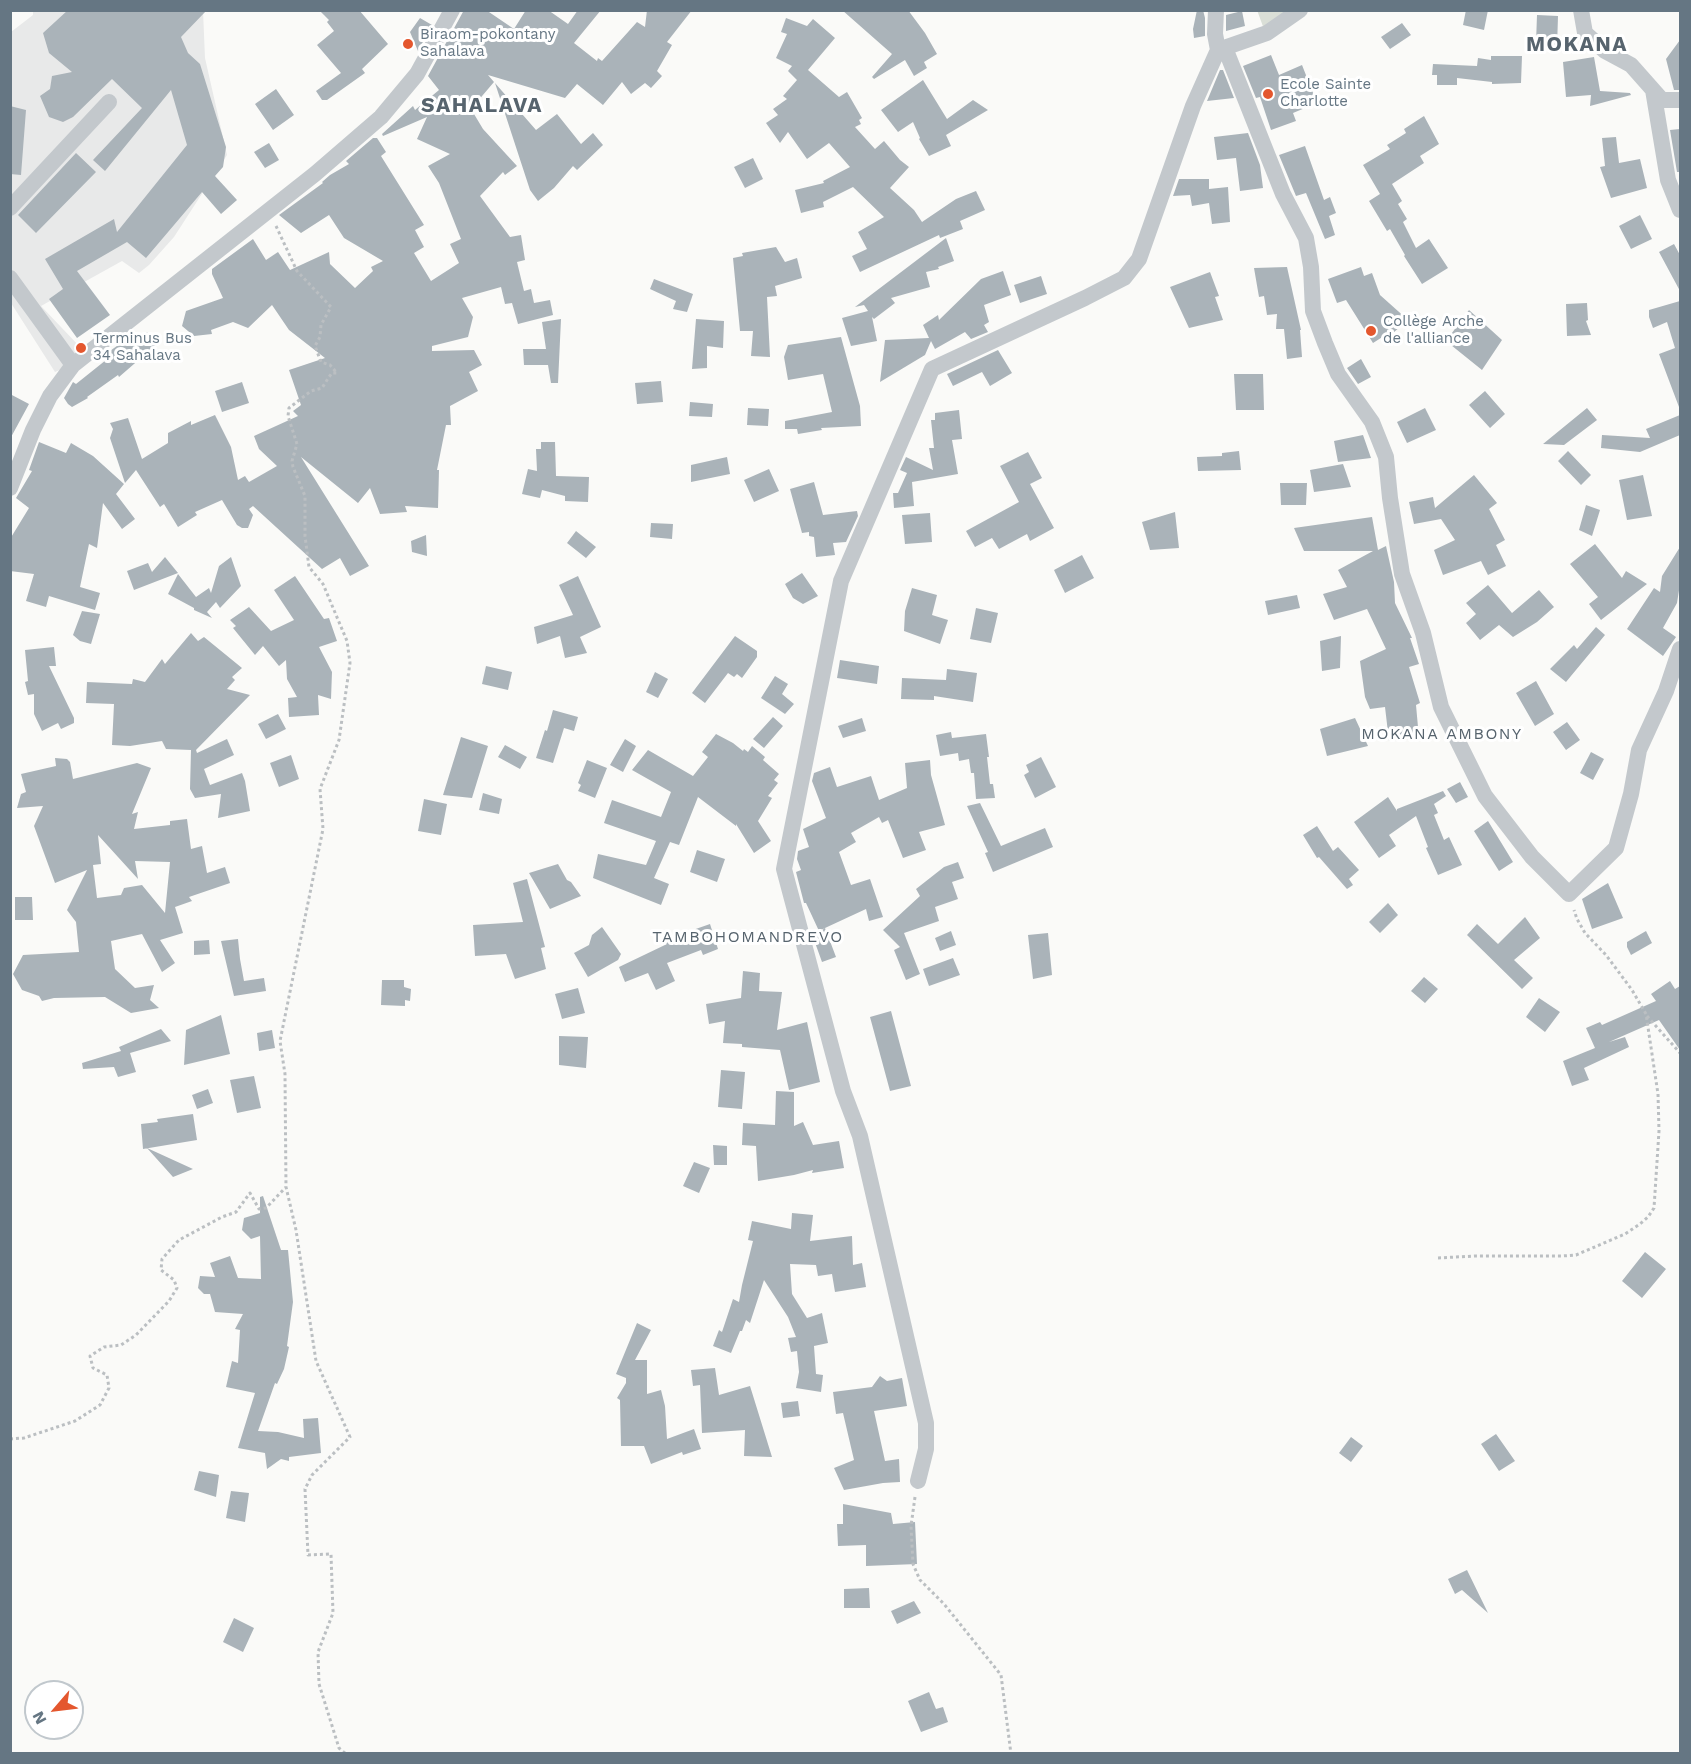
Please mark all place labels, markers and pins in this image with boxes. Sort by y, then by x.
place label: Biraom-pokontany Sahalava [420,26,556,61]
marker: Biraom-pokontany Sahalava [401,37,415,51]
place label: Ecole Sainte Charlotte [1280,76,1371,111]
marker: Ecole Sainte Charlotte [1261,87,1275,101]
place label: Collège Arche de l'alliance [1383,313,1484,348]
marker: Collège Arche de l'alliance [1364,324,1378,338]
place label: Terminus Bus 34 Sahalava [93,330,192,365]
marker: Terminus Bus 34 Sahalava [74,341,88,355]

